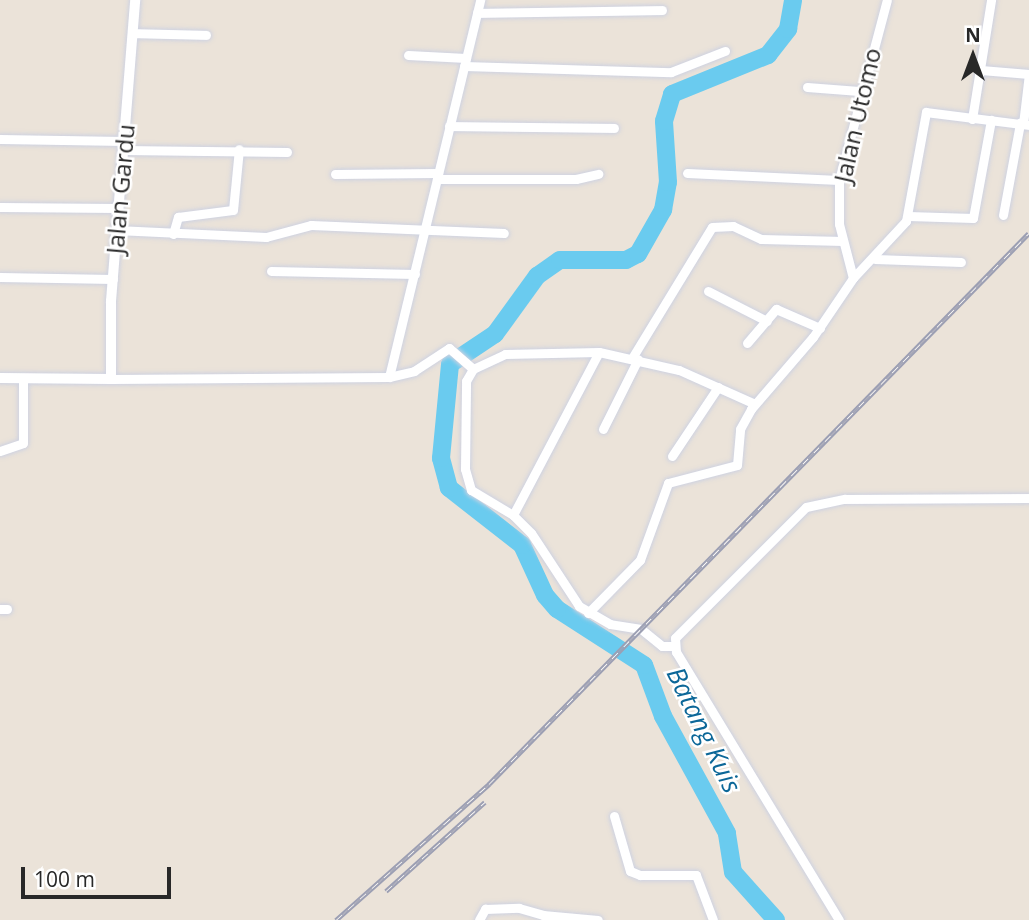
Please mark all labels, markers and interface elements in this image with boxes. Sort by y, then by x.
north arrow [938,21,1008,91]
text: N [965,22,981,48]
street label: Jalan Utomo [828,45,886,185]
street label: Jalan Gardu [100,123,140,255]
water label: Batang Kuis [660,662,748,798]
scale bar [24,853,175,897]
text: 100 m [34,865,95,893]

